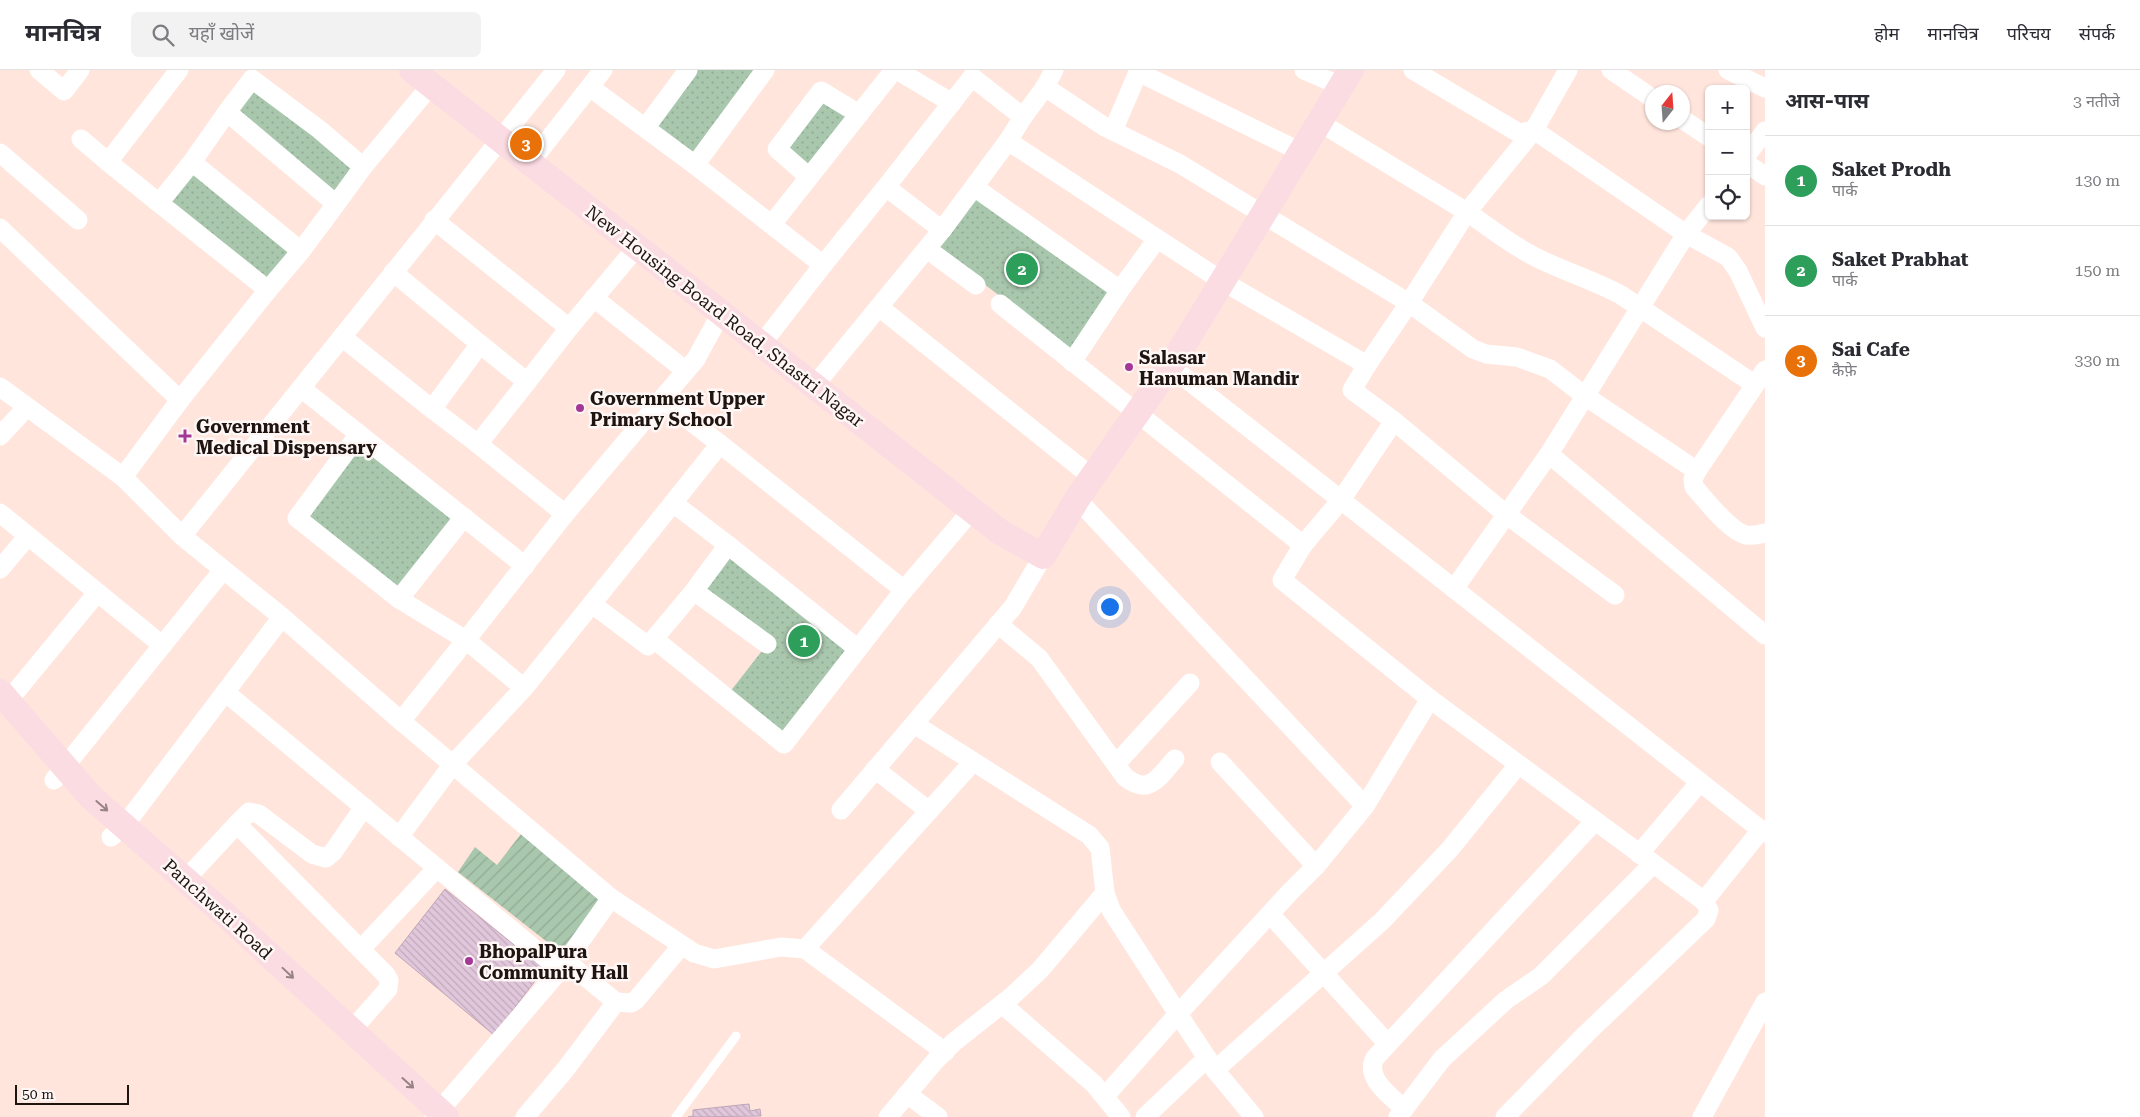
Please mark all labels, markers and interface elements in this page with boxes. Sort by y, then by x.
search box [131,12,481,57]
text: मानचित्र [25,19,101,47]
icon: search [149,21,177,49]
text: यहाँ खोजें [189,22,254,45]
text: होम [1874,23,1899,44]
text: मानचित्र [1927,23,1979,44]
text: परिचय [2007,23,2051,44]
text: संपर्क [2079,23,2115,44]
north arrow [1645,85,1690,130]
map controls [1705,85,1750,220]
button: + [1705,85,1750,130]
text: आस-पास [1785,89,1869,113]
text: 3 नतीजे [2073,92,2120,111]
pin: 3 [510,125,542,163]
button: − [1705,130,1750,175]
text: Saket Prodh [1832,158,1951,181]
text: 1 [1797,171,1805,190]
text: 130 m [2074,171,2120,190]
button: locate [1705,175,1750,220]
text: पार्क [1832,181,1858,200]
street label: New Housing Board Road, Shastri Nagar [582,201,868,431]
text: Saket Prabhat [1832,248,1968,271]
pin: 2 [1006,250,1038,288]
text: 2 [1797,261,1805,280]
text: 150 m [2074,261,2120,280]
text: पार्क [1832,271,1858,290]
text: Sai Cafe [1832,338,1910,361]
place label: Salasar Hanuman Mandir [1139,347,1299,389]
text: 3 [1797,351,1805,370]
text: 330 m [2074,351,2120,370]
marker: Salasar Hanuman Mandir [1123,361,1135,373]
text: कैफ़े [1832,361,1857,380]
place label: Government Upper Primary School [590,388,765,430]
marker: Government Upper Primary School [574,402,586,414]
place label: Government Medical Dispensary [196,416,377,458]
marker: Government Medical Dispensary [178,429,192,443]
your location [1097,594,1123,620]
pin: 1 [788,622,820,660]
one-way arrow [96,801,109,812]
street label: Panchwati Road [159,855,277,964]
place label: BhopalPura Community Hall [479,941,628,983]
marker: BhopalPura Community Hall [463,955,475,967]
one-way arrow [282,967,295,979]
one-way arrow [402,1077,415,1089]
scale bar [15,1082,129,1105]
text: 50 m [22,1086,54,1102]

